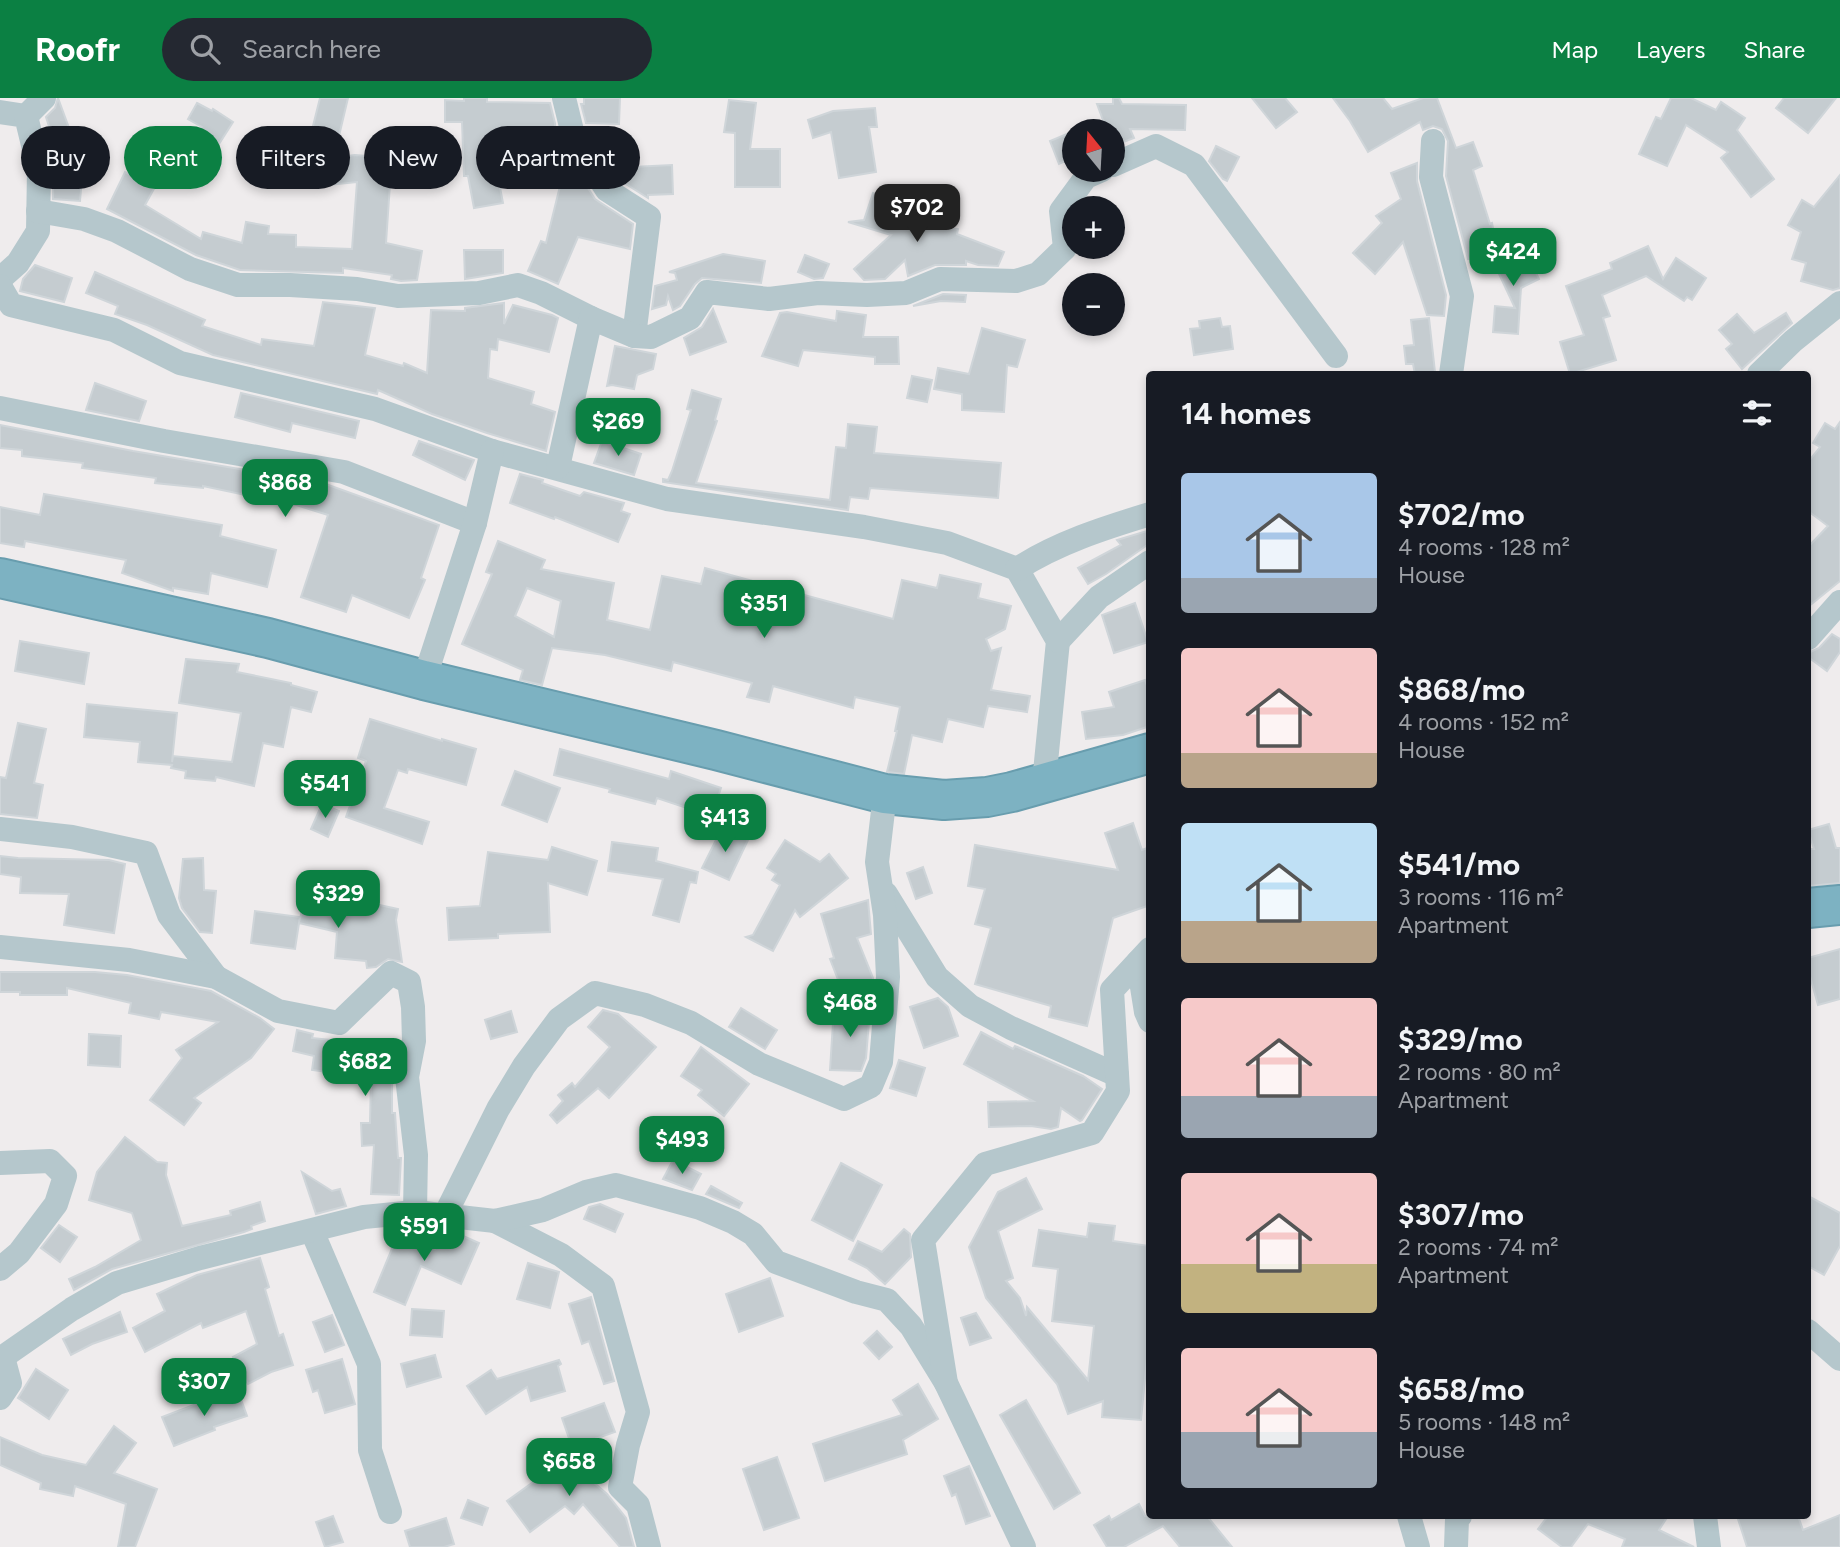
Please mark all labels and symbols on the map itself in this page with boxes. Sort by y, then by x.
north arrow [1062,119,1125,182]
pin: $702 [876,184,958,244]
pin: $424 [1472,228,1554,288]
pin: $269 [577,398,659,458]
pin: $868 [244,460,326,519]
pin: $351 [723,580,805,640]
pin: $541 [284,760,366,820]
pin: $413 [684,794,766,854]
pin: $329 [297,870,379,930]
pin: $468 [809,979,891,1039]
pin: $682 [324,1038,406,1098]
pin: $493 [641,1116,723,1176]
pin: $591 [383,1204,465,1263]
pin: $307 [163,1358,245,1418]
pin: $658 [528,1438,610,1498]

